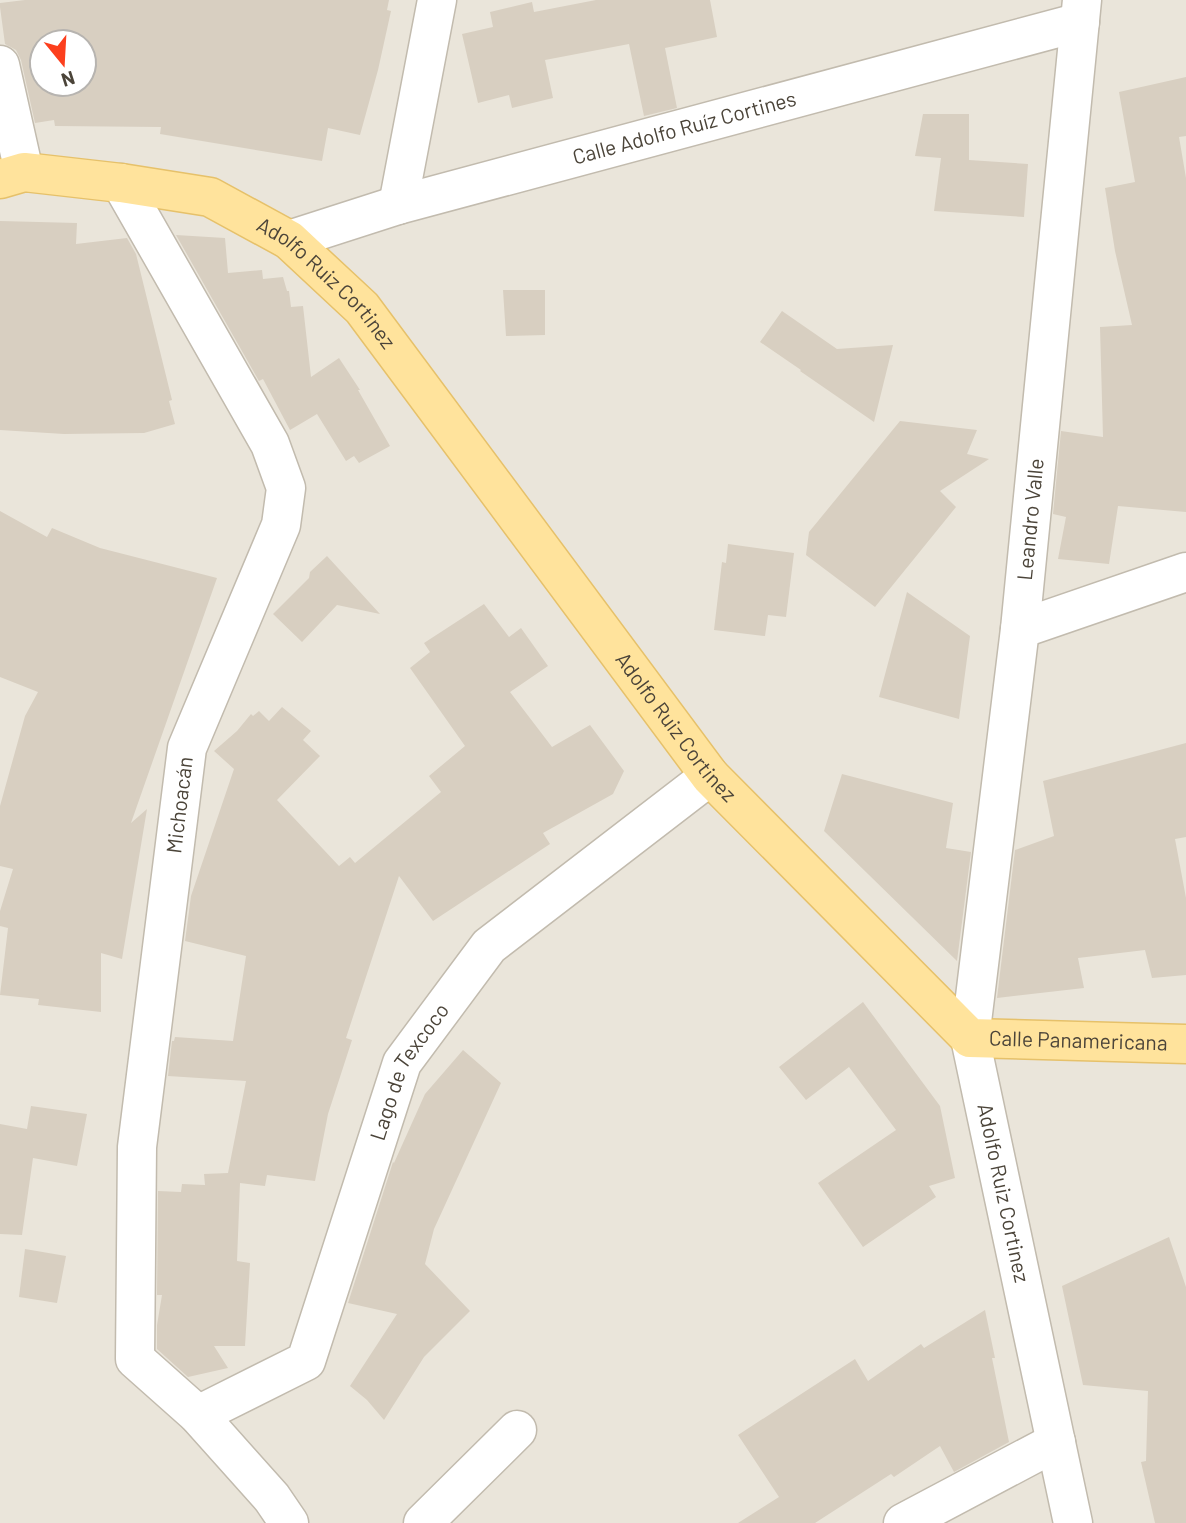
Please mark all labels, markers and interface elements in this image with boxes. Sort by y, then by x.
north arrow [28,28,98,98]
text: N [59,67,78,93]
street label: Calle Adolfo Ruíz Cortines [569,85,799,169]
street label: Adolfo Ruiz Cortinez [253,211,402,353]
street label: Leandro Valle [1011,457,1048,581]
street label: Adolfo Ruiz Cortinez [611,647,742,806]
street label: Michoacán [160,755,197,855]
street label: Lago de Texcoco [364,998,453,1143]
street label: Calle Panamericana [989,1025,1168,1054]
street label: Adolfo Ruiz Cortinez [973,1101,1036,1284]

